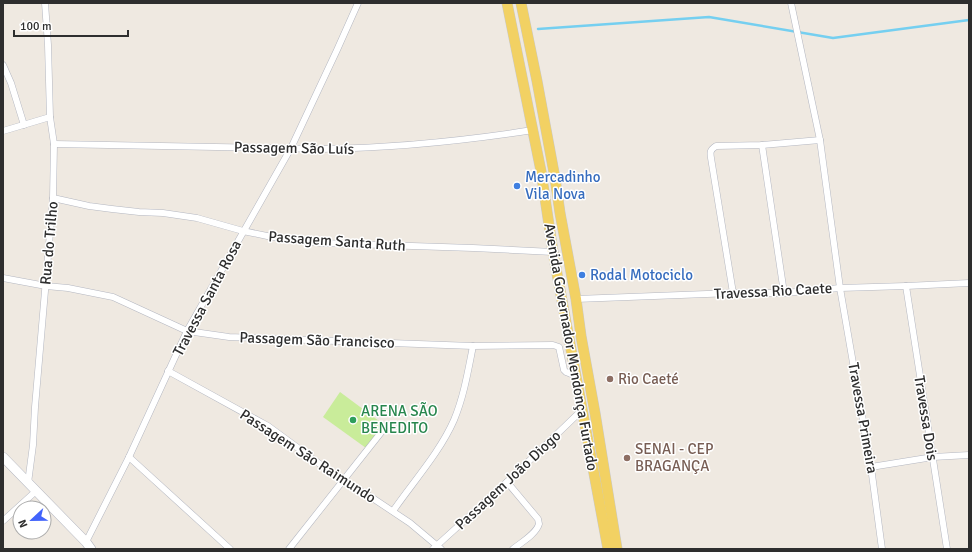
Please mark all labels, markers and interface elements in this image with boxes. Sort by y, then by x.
scale bar [14,12,128,38]
text: 100 m [20,19,52,34]
street label: Passagem São Luís [234,138,355,158]
place label: Mercadinho Vila Nova [525,168,601,203]
marker: Mercadinho Vila Nova [512,181,522,191]
street label: Rua do Trilho [36,200,62,285]
street label: Avenida Governador Mendonça Furtado [540,222,602,472]
street label: Passagem Santa Ruth [268,227,406,255]
street label: Travessa Santa Rosa [169,237,245,359]
place label: Rodal Motociclo [590,266,693,284]
marker: Rodal Motociclo [577,270,587,280]
street label: Travessa Rio Caete [713,279,833,303]
street label: Passagem São Francisco [239,328,395,352]
street label: Travessa Primeira [844,361,882,475]
place label: Rio Caeté [618,370,679,388]
marker: Rio Caeté [605,374,615,384]
street label: Travessa Dois [910,374,942,462]
place label: ARENA SÃO BENEDITO [361,401,438,437]
street label: Passagem São Raimundo [237,405,380,507]
marker: ARENA SÃO BENEDITO [348,415,358,425]
street label: Passagem João Diogo [452,426,565,534]
place label: SENAI - CEP BRAGANÇA [635,440,714,475]
marker: SENAI - CEP BRAGANÇA [622,453,632,463]
north arrow [12,500,52,540]
text: N [16,518,31,530]

